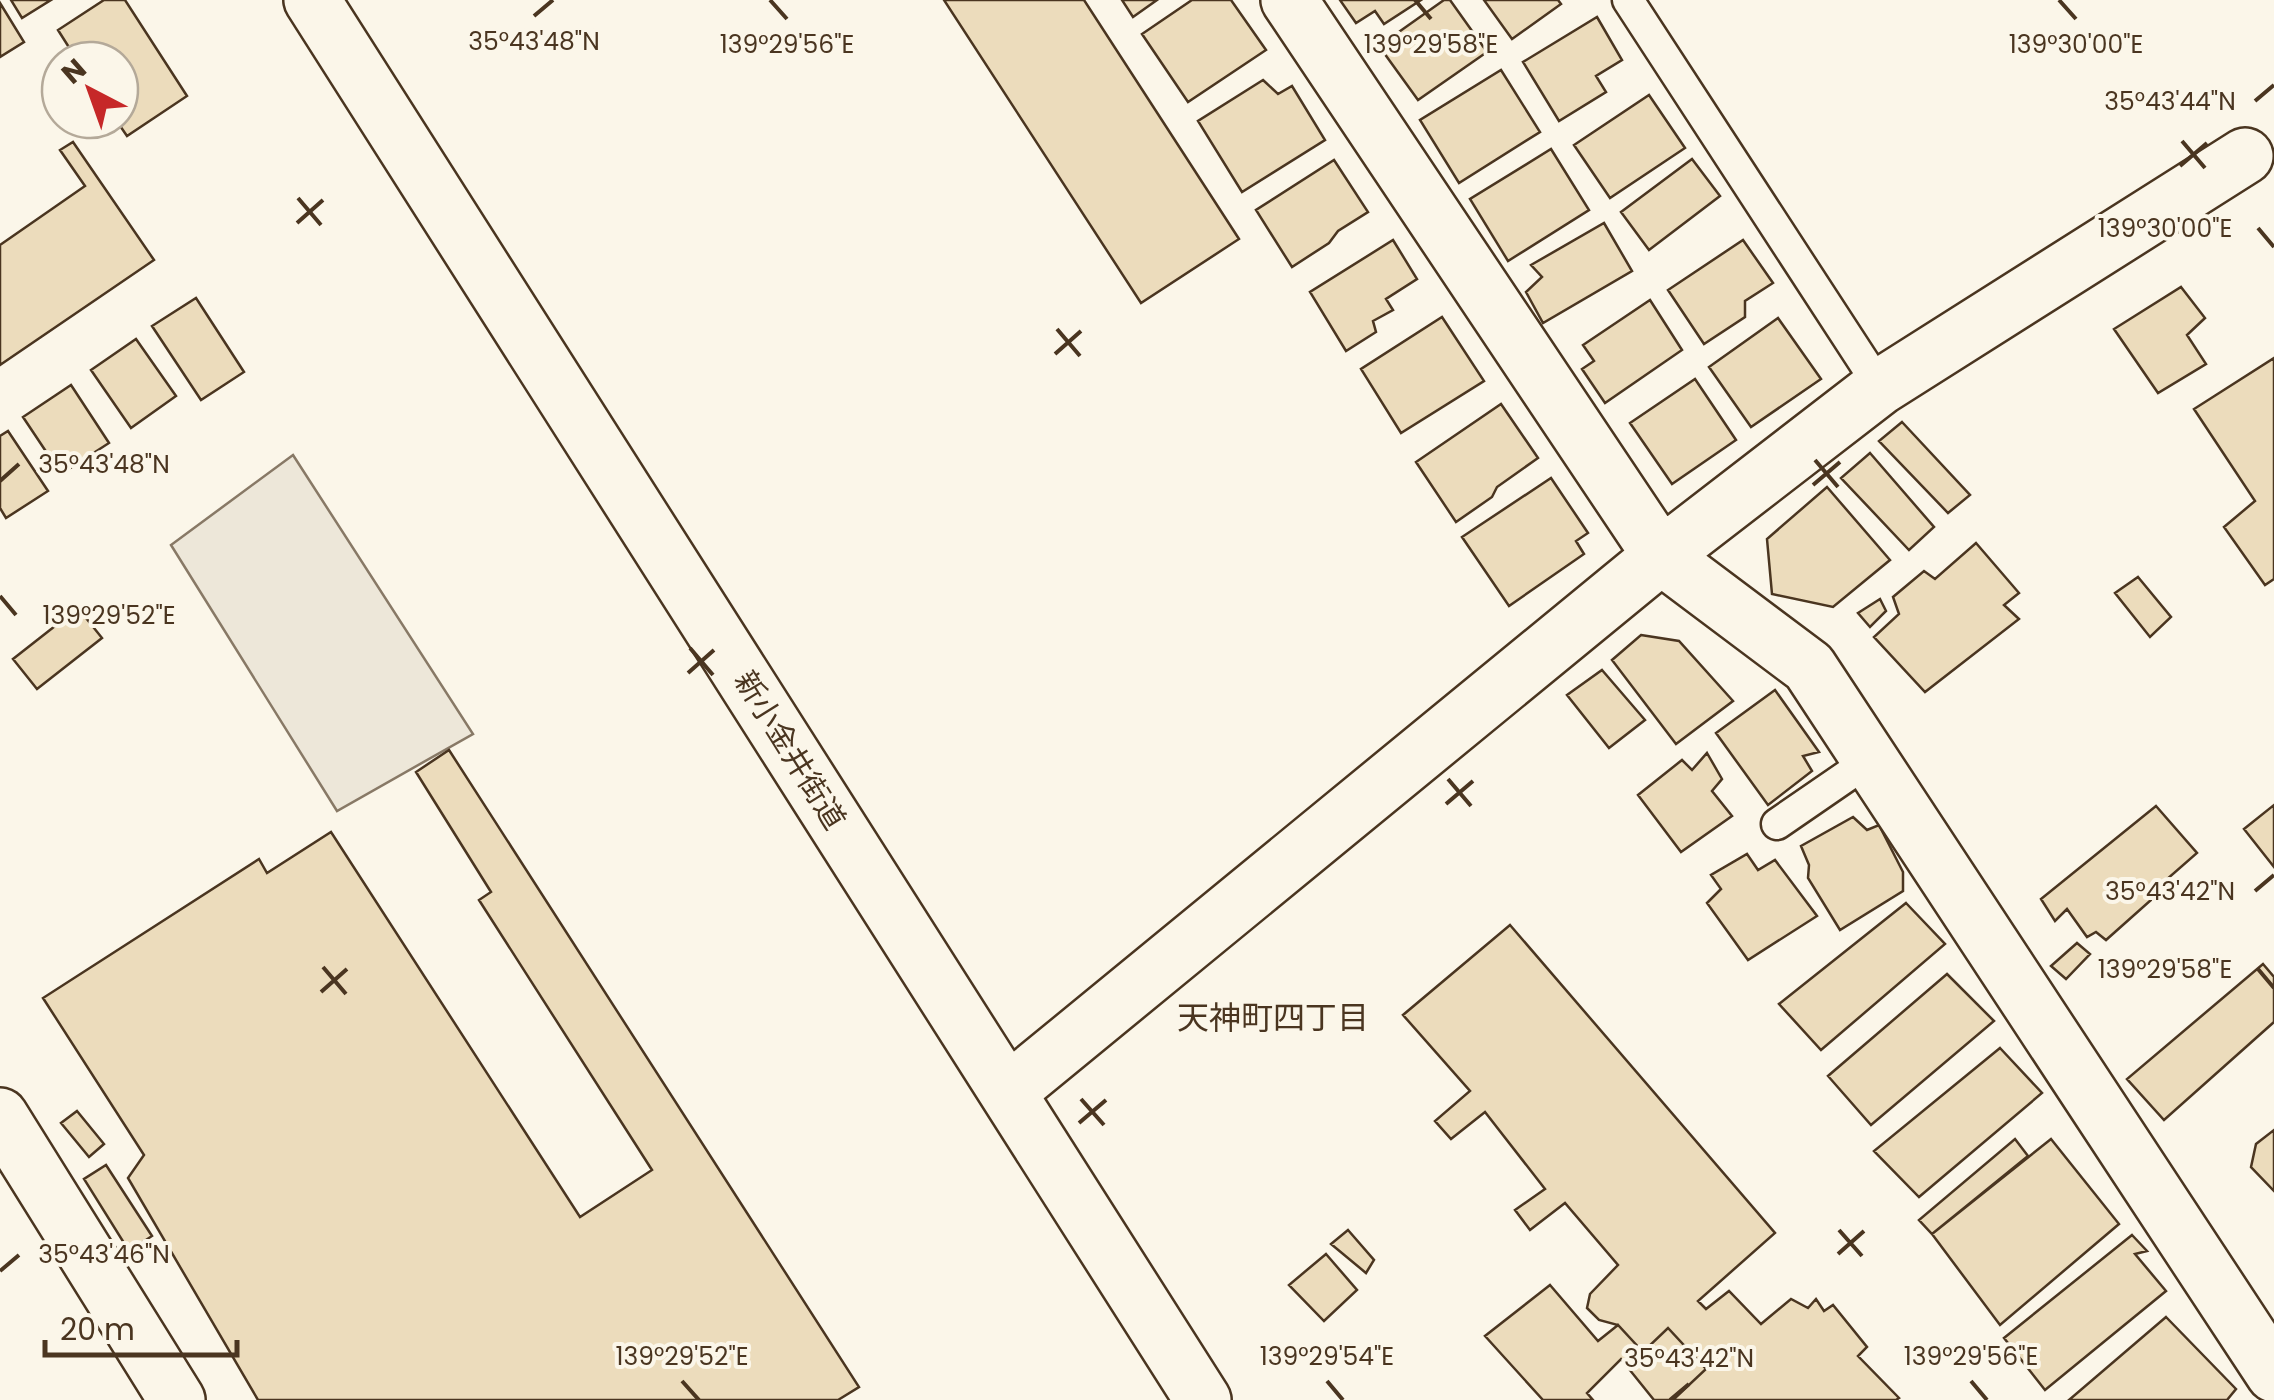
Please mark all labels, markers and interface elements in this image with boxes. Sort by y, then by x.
text: 35°43'48"N [468,24,600,59]
text: 139°29'56"E [720,27,854,62]
text: 139°29'58"E [1364,27,1498,62]
text: 139°30'00"E [2009,27,2143,62]
north arrow [40,40,140,140]
text: N [53,50,95,93]
text: 35°43'44"N [2104,84,2236,119]
text: 139°30'00"E [2098,211,2232,246]
text: 35°43'48"N [38,447,170,482]
text: 139°29'52"E [42,598,176,633]
street label: 新小金井街道 [724,662,856,838]
text: 35°43'42"N [2105,874,2235,909]
text: 139°29'58"E [2098,952,2232,987]
district label: 天神町四丁目 [1177,995,1369,1040]
text: 35°43'46"N [38,1237,170,1272]
scale bar [45,1295,238,1357]
text: 20 m [60,1308,135,1351]
text: 139°29'52"E [615,1339,749,1374]
text: 139°29'54"E [1260,1339,1394,1374]
text: 139°29'56"E [1904,1339,2038,1374]
text: 35°43'42"N [1624,1341,1754,1376]

